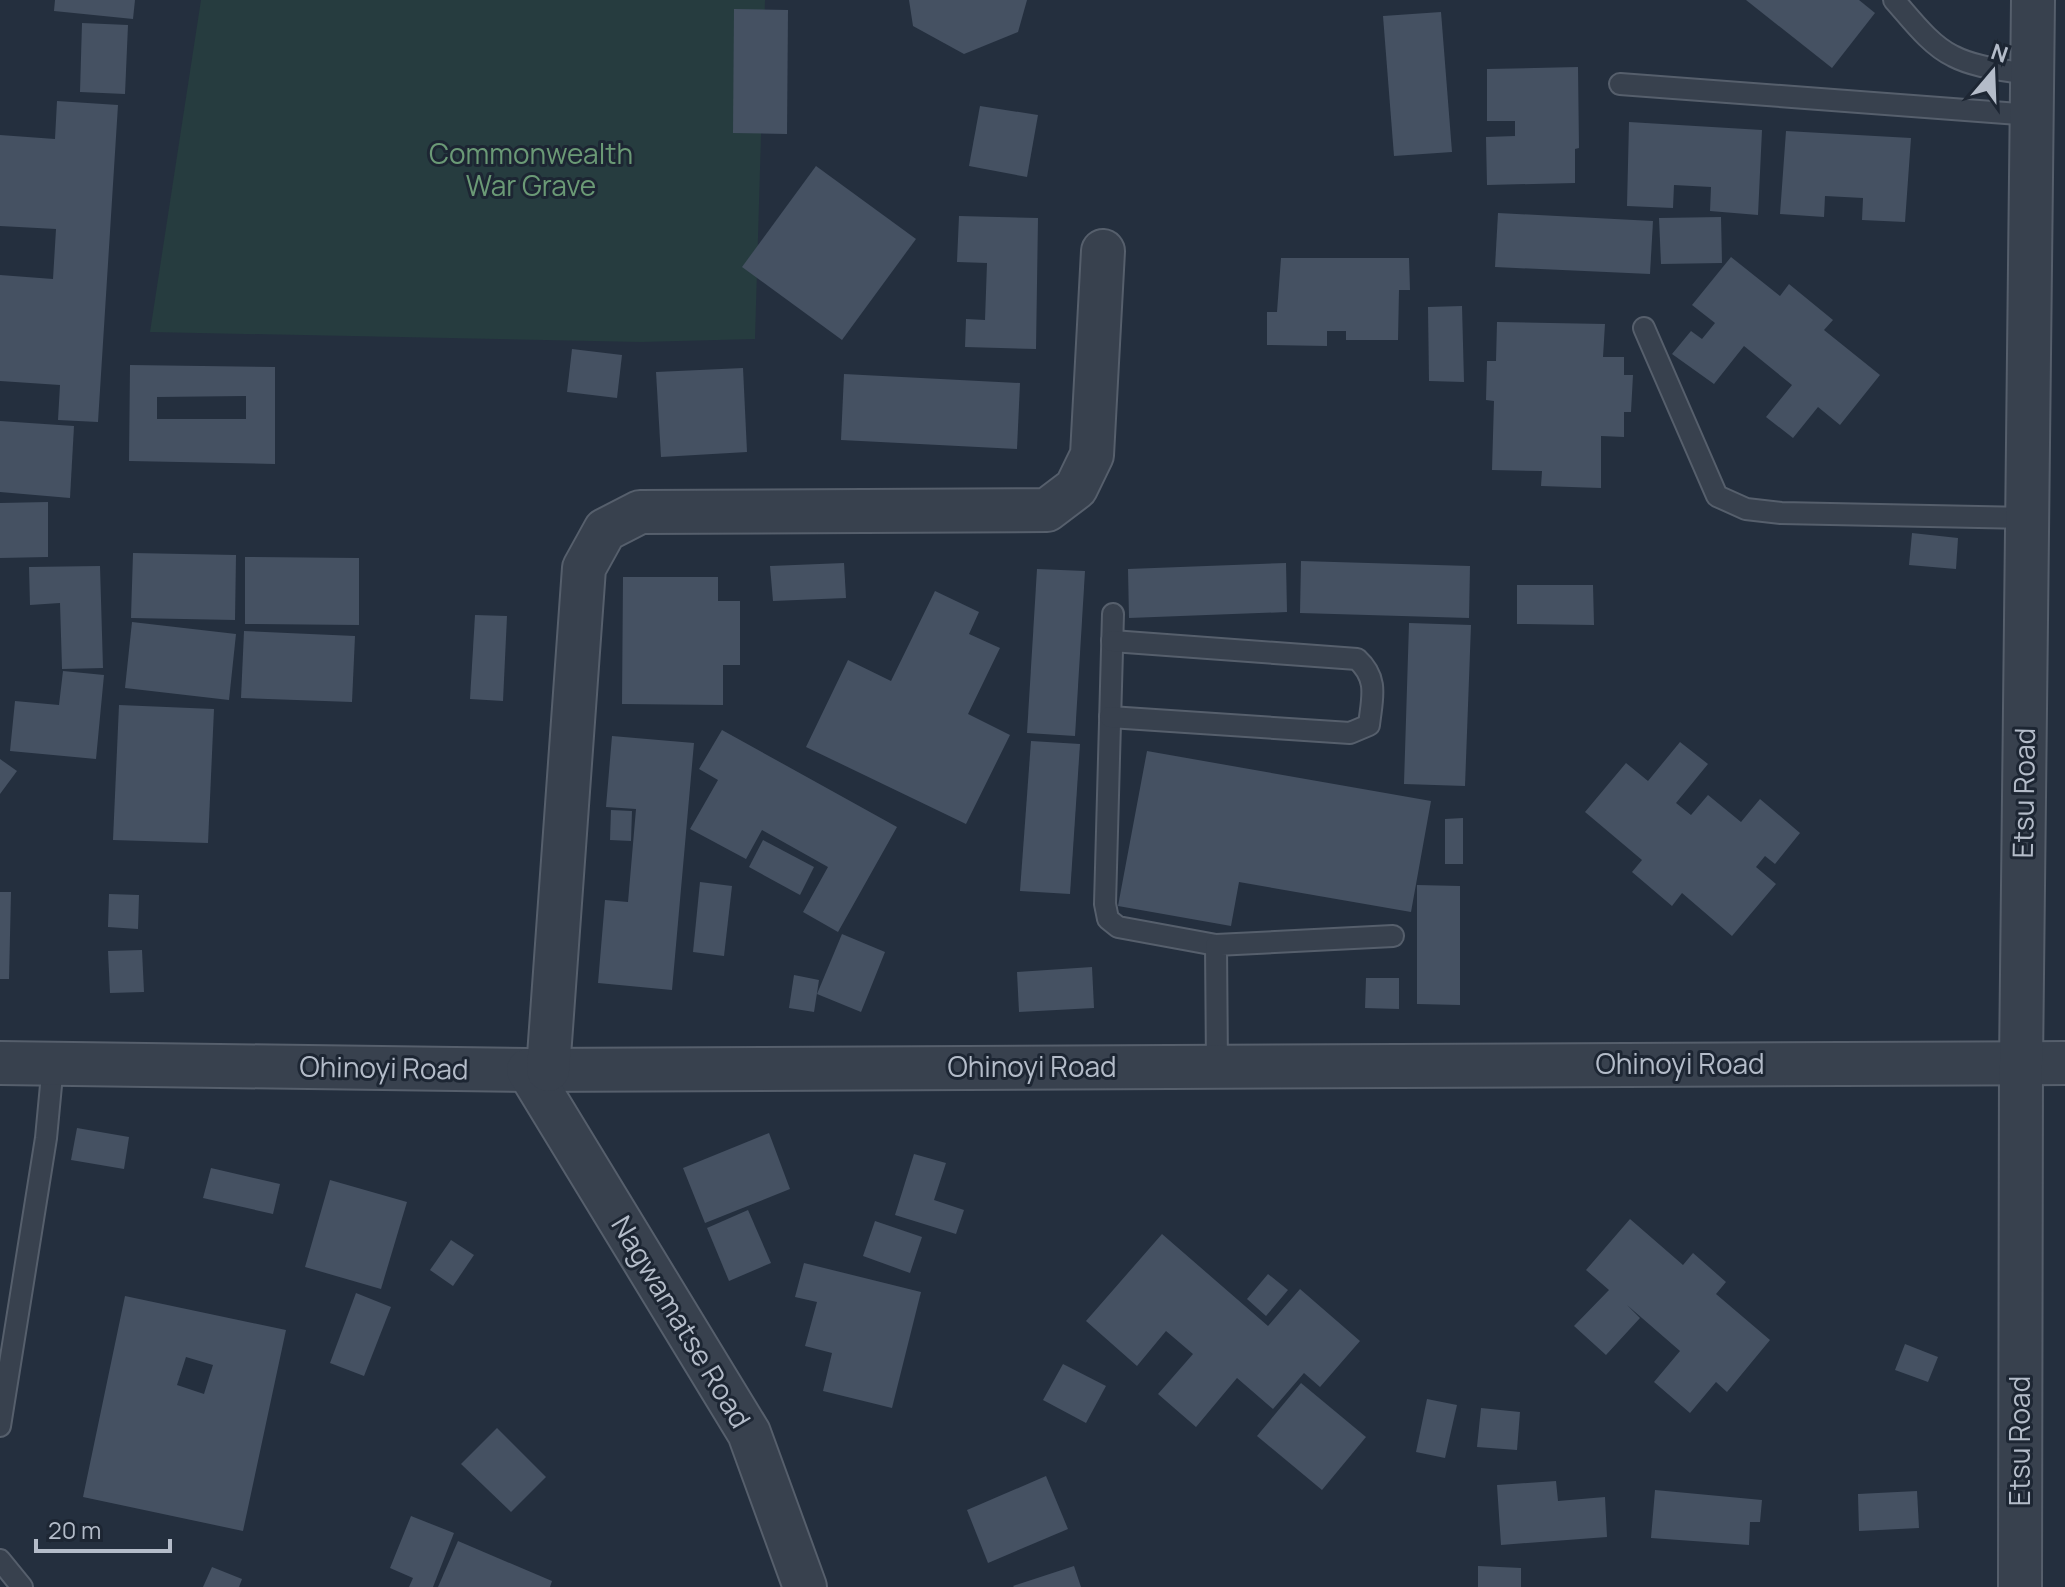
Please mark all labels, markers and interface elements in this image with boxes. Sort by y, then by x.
north arrow [1953,32,2033,112]
text: N [1987,36,2012,70]
park label: Commonwealth War Grave [429,134,633,204]
street label: Etsu Road [2003,727,2043,859]
street label: Ohinoyi Road [1595,1044,1765,1082]
street label: Ohinoyi Road [299,1047,469,1087]
street label: Ohinoyi Road [947,1047,1117,1085]
street label: Nagwamatse Road [603,1208,760,1435]
street label: Etsu Road [2000,1376,2038,1506]
scale bar [36,1503,170,1553]
text: 20 m [48,1513,101,1546]

